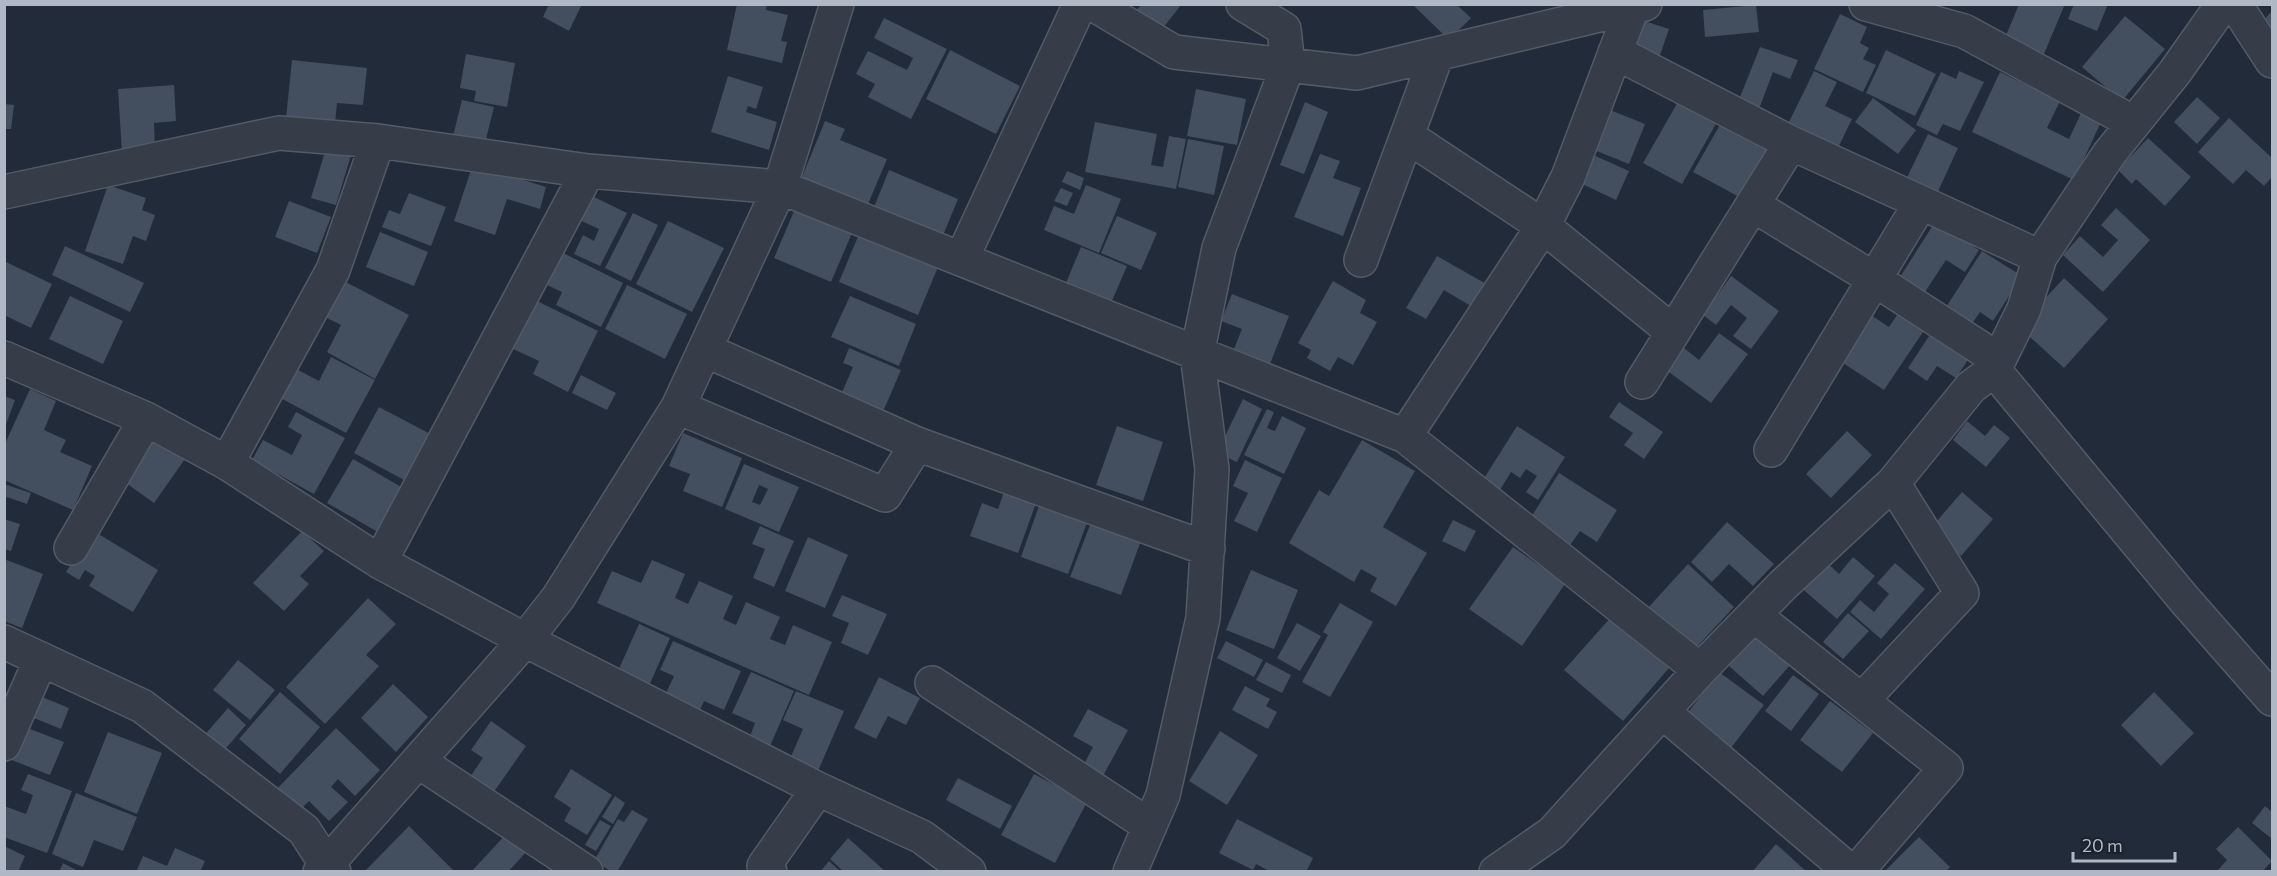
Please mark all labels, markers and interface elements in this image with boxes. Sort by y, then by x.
scale bar [2073,825,2175,863]
text: 20 m [2082,834,2123,856]

